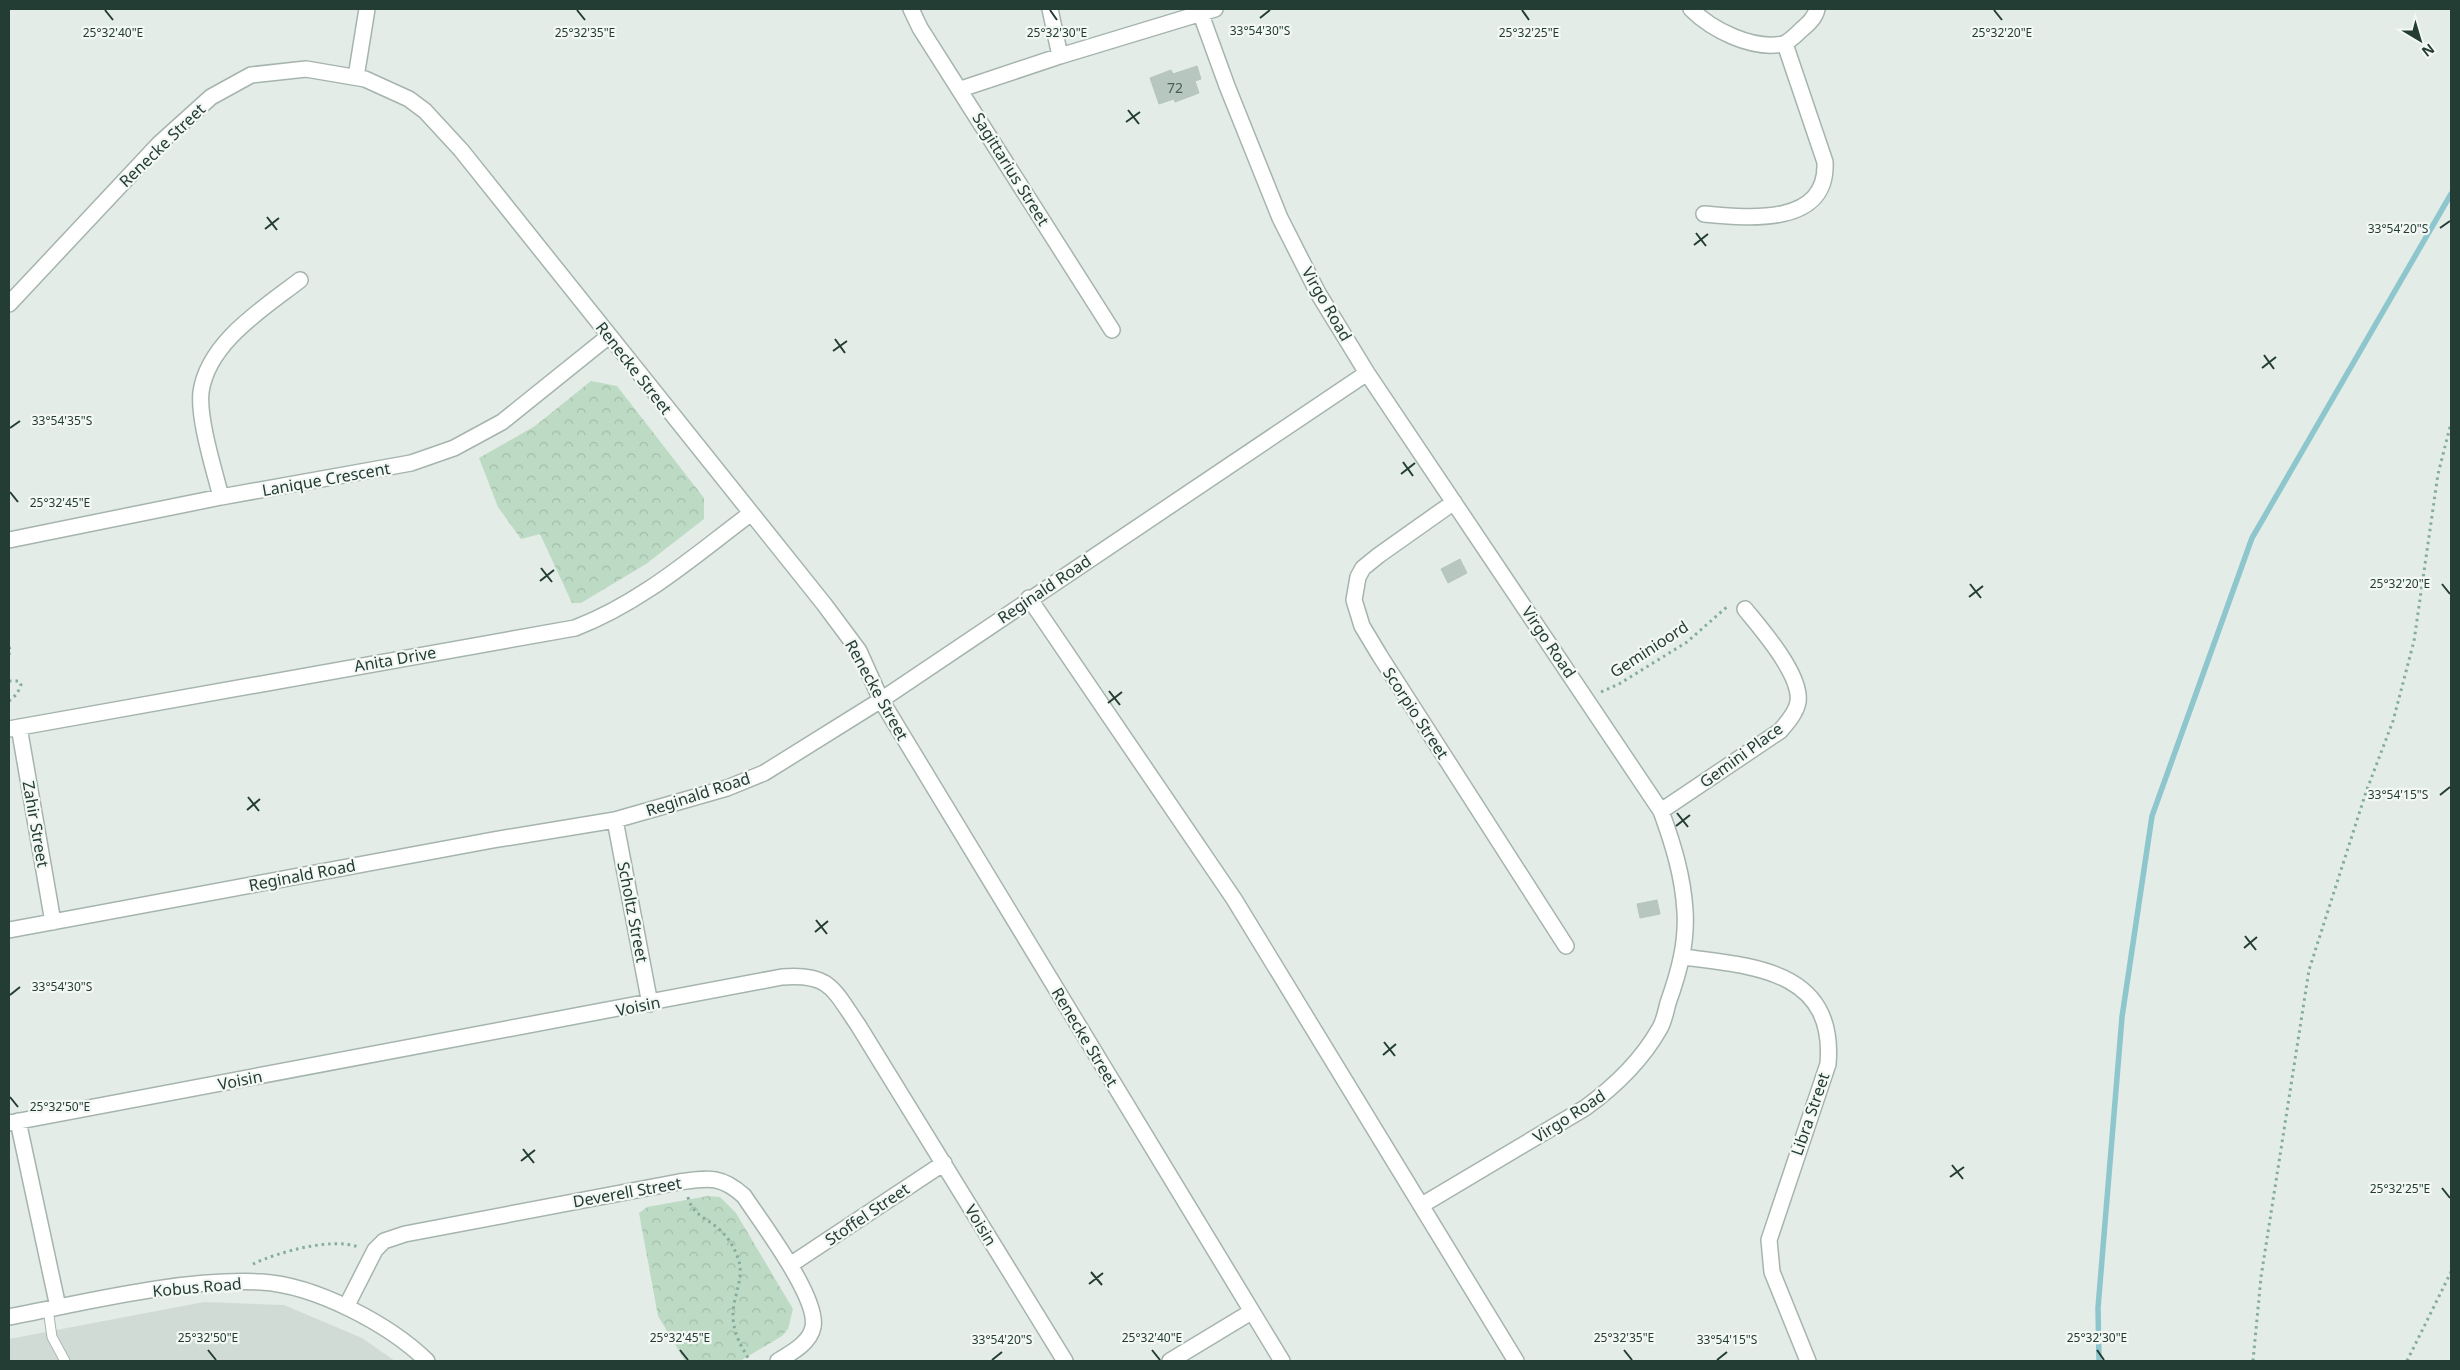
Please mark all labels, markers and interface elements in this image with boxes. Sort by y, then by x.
north arrow [2395,15,2445,65]
text: 33°54'30"S [1230,22,1291,39]
text: 25°32'40"E [83,24,143,41]
text: 25°32'35"E [555,24,615,41]
text: 25°32'30"E [1027,24,1087,41]
text: 25°32'25"E [1499,24,1559,41]
text: 25°32'20"E [1972,24,2032,41]
text: N [2418,40,2439,62]
house number: 72 [1167,78,1183,97]
street label: Renecke Street [114,98,210,192]
street label: Sagittarius Street [967,108,1055,230]
text: 33°54'20"S [2368,220,2429,237]
street label: Virgo Road [1297,263,1357,345]
street label: Renecke Street [591,317,677,419]
text: 33°54'35"S [32,412,93,429]
street label: Lanique Crescent [260,457,392,501]
text: 25°32'45"E [30,494,90,511]
street label: Reginald Road [993,550,1095,628]
text: 25°32'20"E [2370,575,2430,592]
street label: Virgo Road [1517,602,1581,682]
street label: Geminioord [1606,615,1692,683]
street label: Renecke Street [840,636,914,744]
street label: Anita Drive [352,641,438,677]
street label: Scorpio Street [1378,663,1454,763]
street label: Gemini Place [1695,717,1787,793]
street label: Reginald Road [643,767,753,821]
street label: Zahir Street [18,779,54,869]
text: 33°54'15"S [2368,786,2429,803]
street label: Reginald Road [247,854,357,896]
street label: Scholtz Street [612,860,654,965]
text: 33°54'30"S [32,978,93,995]
street label: Renecke Street [1047,983,1123,1091]
street label: Voisin [614,991,662,1021]
street label: Voisin [216,1065,264,1095]
street label: Libra Street [1786,1069,1835,1158]
street label: Virgo Road [1528,1084,1610,1148]
text: 25°32'50"E [30,1098,90,1115]
street label: Deverell Street [571,1172,683,1212]
street label: Stoffel Street [821,1178,914,1250]
text: 25°32'25"E [2370,1180,2430,1197]
street label: Voisin [960,1200,1002,1250]
street label: Kobus Road [151,1272,243,1302]
text: 25°32'50"E [178,1329,238,1346]
text: 25°32'45"E [650,1329,710,1346]
text: 25°32'40"E [1122,1329,1182,1346]
text: 25°32'35"E [1594,1329,1654,1346]
text: 25°32'30"E [2067,1329,2127,1346]
text: 33°54'20"S [972,1331,1033,1348]
text: 33°54'15"S [1697,1331,1758,1348]

